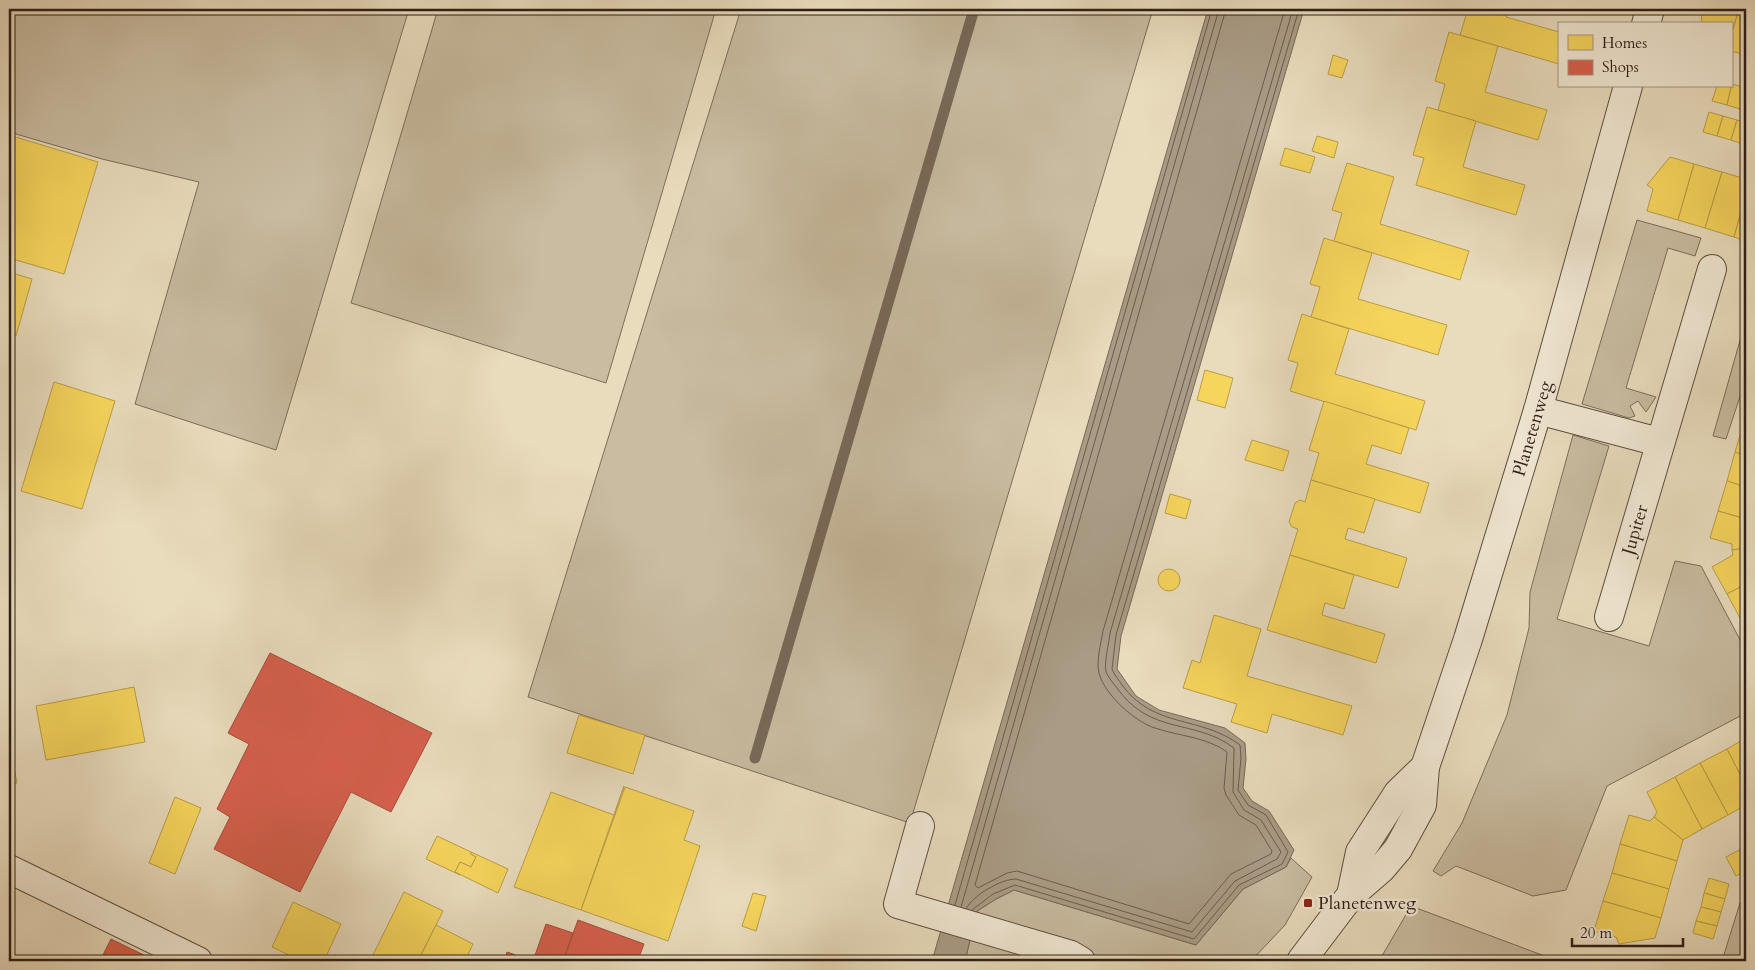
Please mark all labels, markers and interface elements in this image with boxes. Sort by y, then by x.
legend [1558,22,1732,88]
text: Homes [1602,33,1647,53]
text: Shops [1602,57,1639,77]
street label: Planetenweg [1506,377,1559,479]
street label: Jupiter [1615,501,1655,561]
place label: Planetenweg [1318,891,1417,916]
marker: Planetenweg [1302,897,1314,909]
scale bar [1572,915,1684,947]
text: 20 m [1580,923,1612,943]

